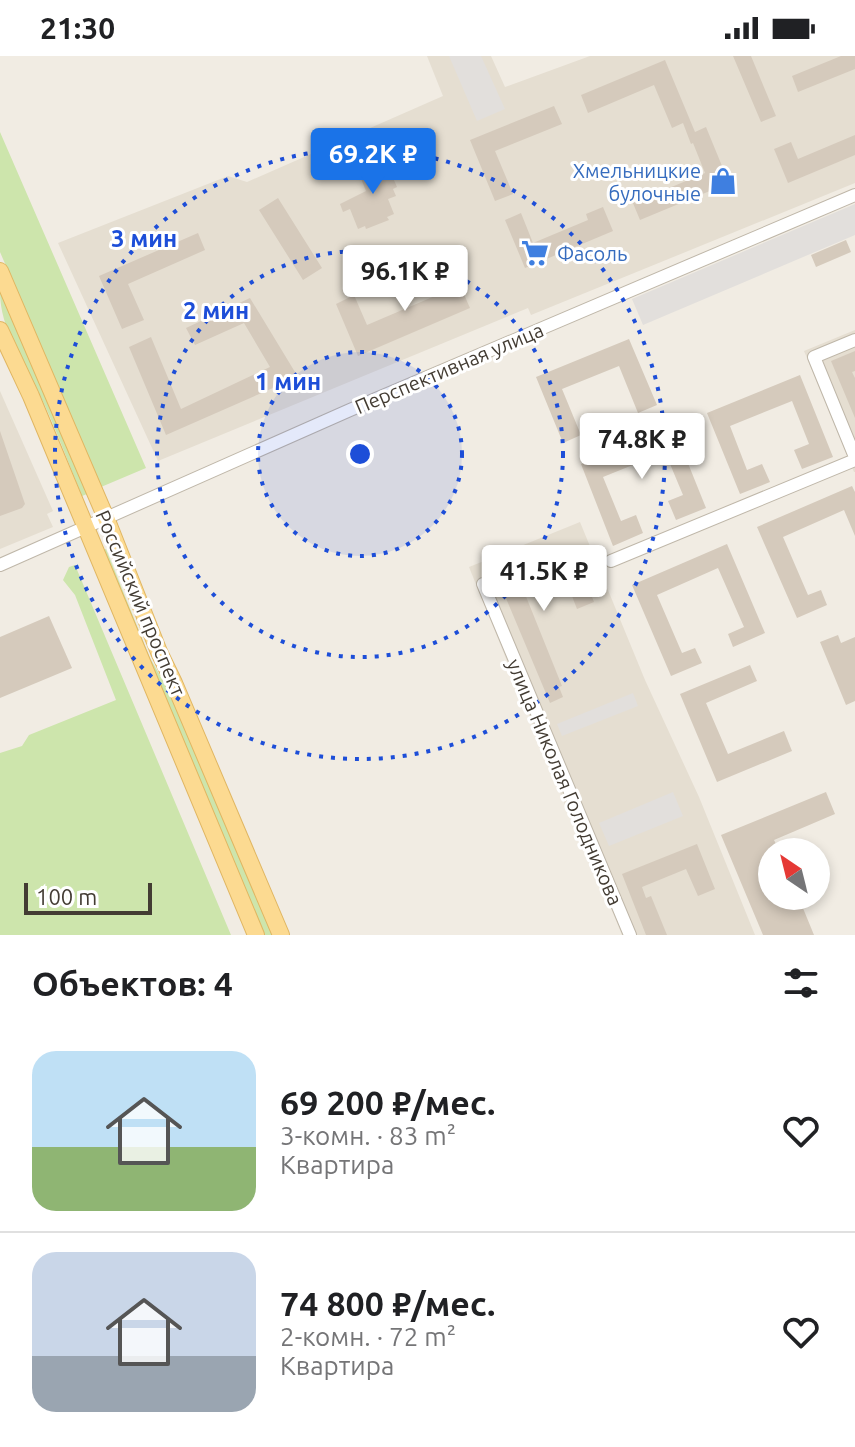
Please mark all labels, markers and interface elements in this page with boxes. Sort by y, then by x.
text: 21:30 [40,11,115,45]
pin: 69.2K ₽ [299,128,447,196]
text: 69.2K ₽ [329,139,417,168]
place label: Хмельницкие булочные [573,159,701,205]
shop icon: Хмельницкие булочные [708,166,738,196]
text: 3 мин [111,225,177,252]
supermarket icon: Фасоль [520,238,550,268]
place label: Фасоль [557,242,627,265]
pin: 96.1K ₽ [331,245,479,313]
text: 96.1K ₽ [361,256,449,285]
text: 2 мин [183,297,249,324]
street label: Перспективная улица [351,318,547,418]
text: 1 мин [255,368,321,395]
pin: 74.8K ₽ [568,413,716,481]
text: 74.8K ₽ [598,424,686,453]
centre of rings [346,440,374,468]
street label: Российский проспект [91,507,191,699]
pin: 41.5K ₽ [470,545,618,613]
text: 41.5K ₽ [500,556,588,585]
street label: улица Николая Голодникова [503,655,627,909]
north arrow [758,838,830,910]
map controls [758,838,830,910]
scale bar [24,879,152,915]
text: 100 m [36,884,97,909]
icon: filters [779,961,823,1005]
text: Объектов: 4 [32,964,233,1002]
icon: home [96,1083,192,1179]
text: 69 200 ₽/мес. [280,1083,495,1121]
icon: heart [779,1109,823,1153]
text: 3-комн. · 83 m² [280,1121,456,1150]
text: Квартира [280,1150,394,1179]
icon: home [96,1284,192,1380]
text: 74 800 ₽/мес. [280,1284,495,1322]
icon: heart [779,1310,823,1354]
text: 2-комн. · 72 m² [280,1322,456,1351]
text: Квартира [280,1351,394,1380]

